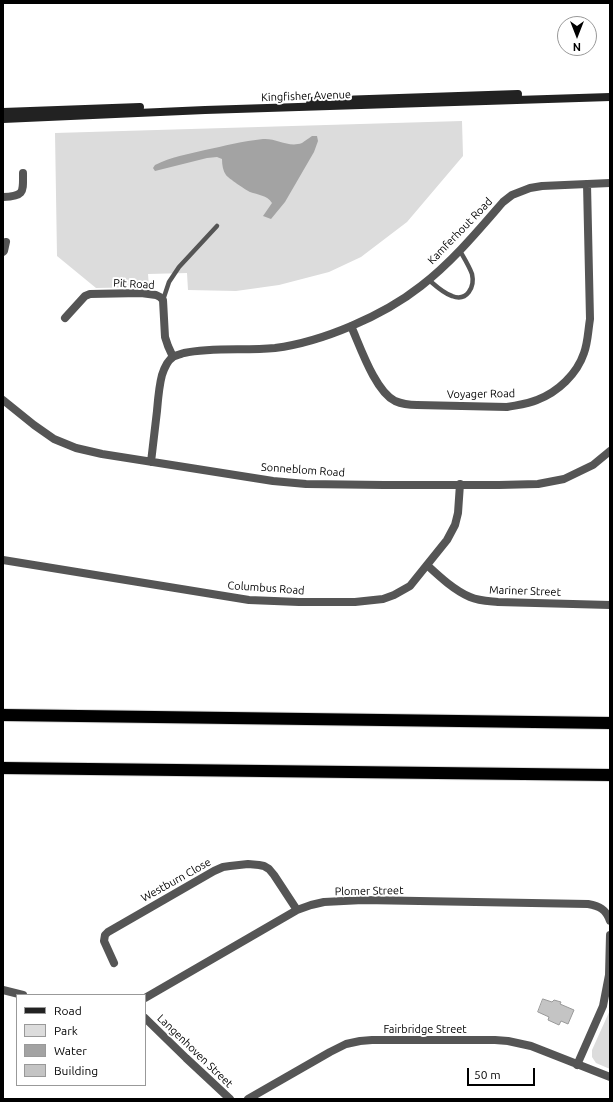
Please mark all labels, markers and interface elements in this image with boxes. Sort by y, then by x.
north arrow [557,16,597,56]
text: N [573,41,581,53]
street label: Kingfisher Avenue [261,88,351,104]
street label: Kamferhout Road [425,195,495,267]
street label: Pit Road [113,276,155,292]
street label: Voyager Road [447,387,515,401]
street label: Sonneblom Road [261,460,345,480]
street label: Columbus Road [227,579,305,597]
street label: Mariner Street [489,583,561,599]
street label: Westburn Close [139,855,213,905]
street label: Plomer Street [334,884,404,898]
legend [16,994,146,1086]
text: Road [54,1004,82,1017]
street label: Langenhoven Street [155,1012,235,1090]
street label: Fairbridge Street [383,1022,467,1036]
text: Park [54,1024,78,1037]
text: Water [54,1044,87,1057]
scale bar [469,1060,537,1086]
text: Building [54,1064,98,1077]
text: 50 m [474,1068,501,1081]

